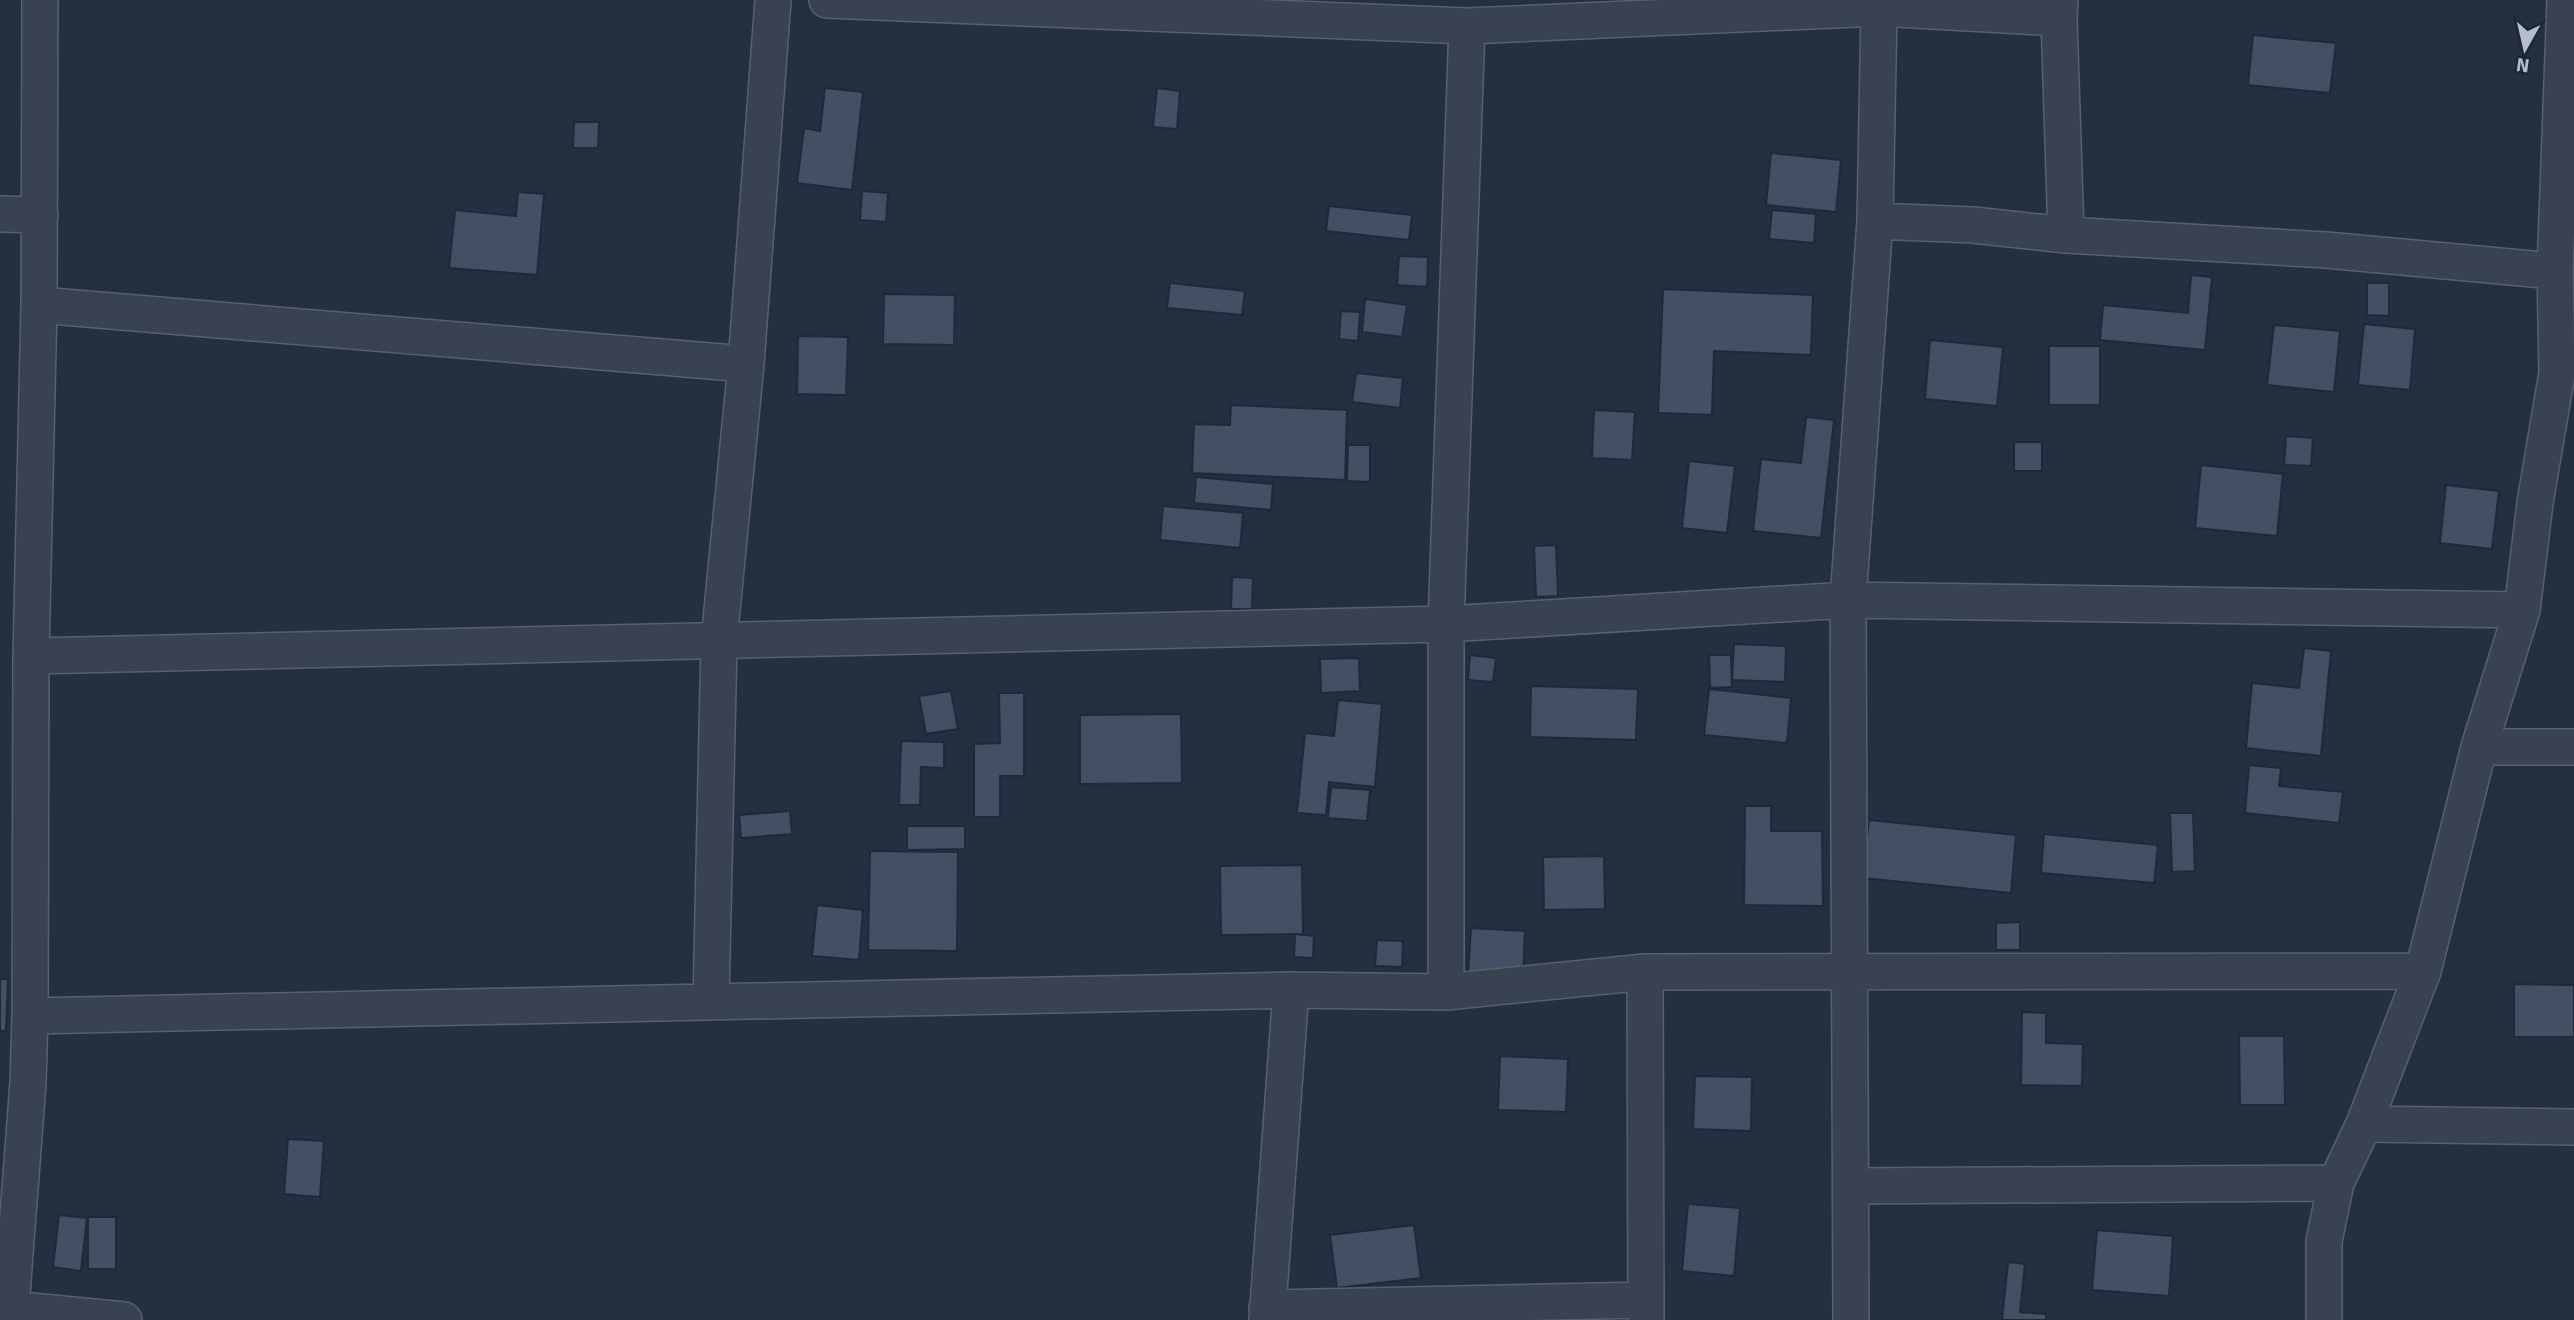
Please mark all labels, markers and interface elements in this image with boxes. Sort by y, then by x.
north arrow [2490,14,2560,84]
text: N [2515,52,2531,78]

